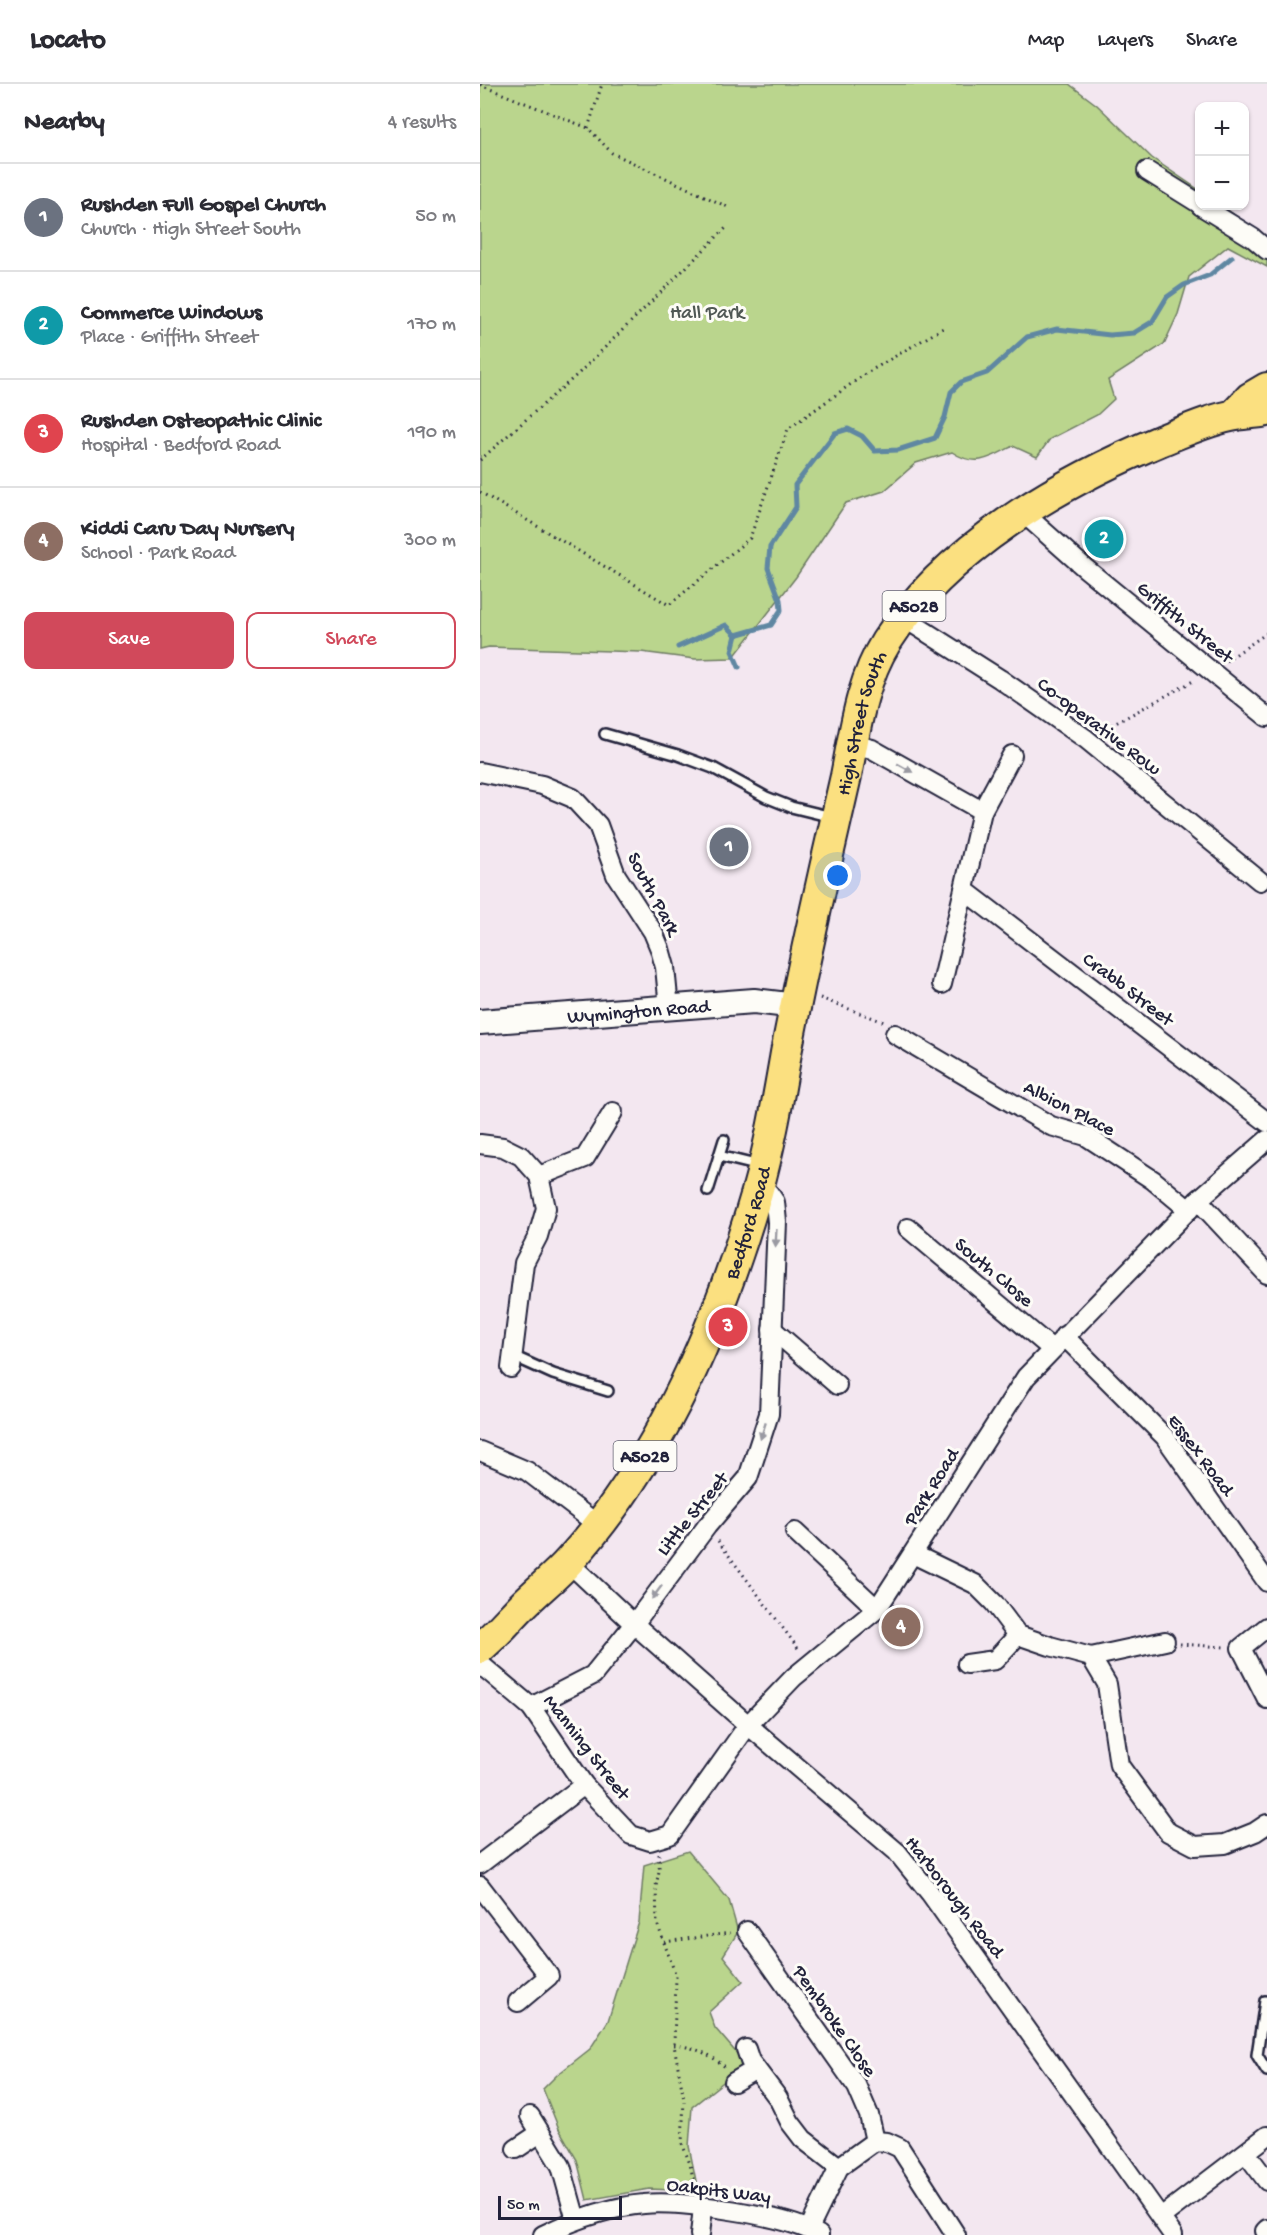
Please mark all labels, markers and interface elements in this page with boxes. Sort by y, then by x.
text: Locato [30,25,106,58]
text: Map [1028,29,1064,54]
text: Layers [1097,29,1153,54]
text: Share [1186,29,1237,54]
map controls [1195,102,1249,210]
button: + [1195,102,1249,156]
text: Nearby [24,108,105,139]
text: 4 results [388,112,456,135]
button: − [1195,156,1249,210]
text: Rushden Full Gospel Church [81,193,326,219]
text: 1 [39,206,48,229]
text: 50 m [415,206,456,229]
text: Church · High Street South [81,219,301,242]
text: Commerce Windows [81,301,262,327]
park label: Hall Park [670,303,746,326]
text: 2 [39,314,48,337]
text: 170 m [407,314,456,337]
text: Place · Griffith Street [81,327,258,350]
text: Rushden Osteopathic Clinic [81,409,321,435]
text: 3 [38,422,49,445]
text: 190 m [408,422,456,445]
text: Hospital · Bedford Road [81,435,280,458]
pin: 2 [1084,516,1124,562]
text: Kiddi Caru Day Nursery [81,517,294,543]
text: 4 [39,530,48,553]
text: 300 m [404,530,456,553]
text: School · Park Road [81,543,235,566]
street label: Griffith Street [1131,578,1238,671]
road number: A5028 [882,591,946,621]
button: Save [24,612,234,669]
button: Share [246,612,456,669]
street label: High Street South [834,648,894,798]
street label: Co-operative Row [1031,674,1165,782]
one-way arrow [897,762,913,773]
pin: 1 [710,824,748,870]
street label: South Park [620,849,684,942]
your location [823,861,852,890]
street label: Crabb Street [1077,949,1178,1034]
street label: Wymington Road [567,996,713,1030]
street label: Albion Place [1019,1077,1119,1143]
street label: Bedford Road [721,1163,779,1284]
one-way arrow [772,1228,781,1247]
street label: South Close [949,1234,1037,1314]
pin: 3 [708,1304,748,1350]
street label: Essex Road [1161,1411,1239,1503]
one-way arrow [758,1423,768,1441]
road number: A5028 [614,1441,676,1471]
street label: Park Road [900,1443,967,1532]
street label: Little Street [653,1467,736,1562]
one-way arrow [652,1585,664,1600]
pin: 4 [882,1604,920,1650]
street label: Manning Street [537,1691,635,1807]
street label: Harborough Road [899,1833,1009,1965]
street label: Pembroke Close [786,1961,880,2083]
street label: Oakpits Way [665,2175,772,2210]
scale bar [498,2193,622,2220]
text: 50 m [507,2197,540,2216]

